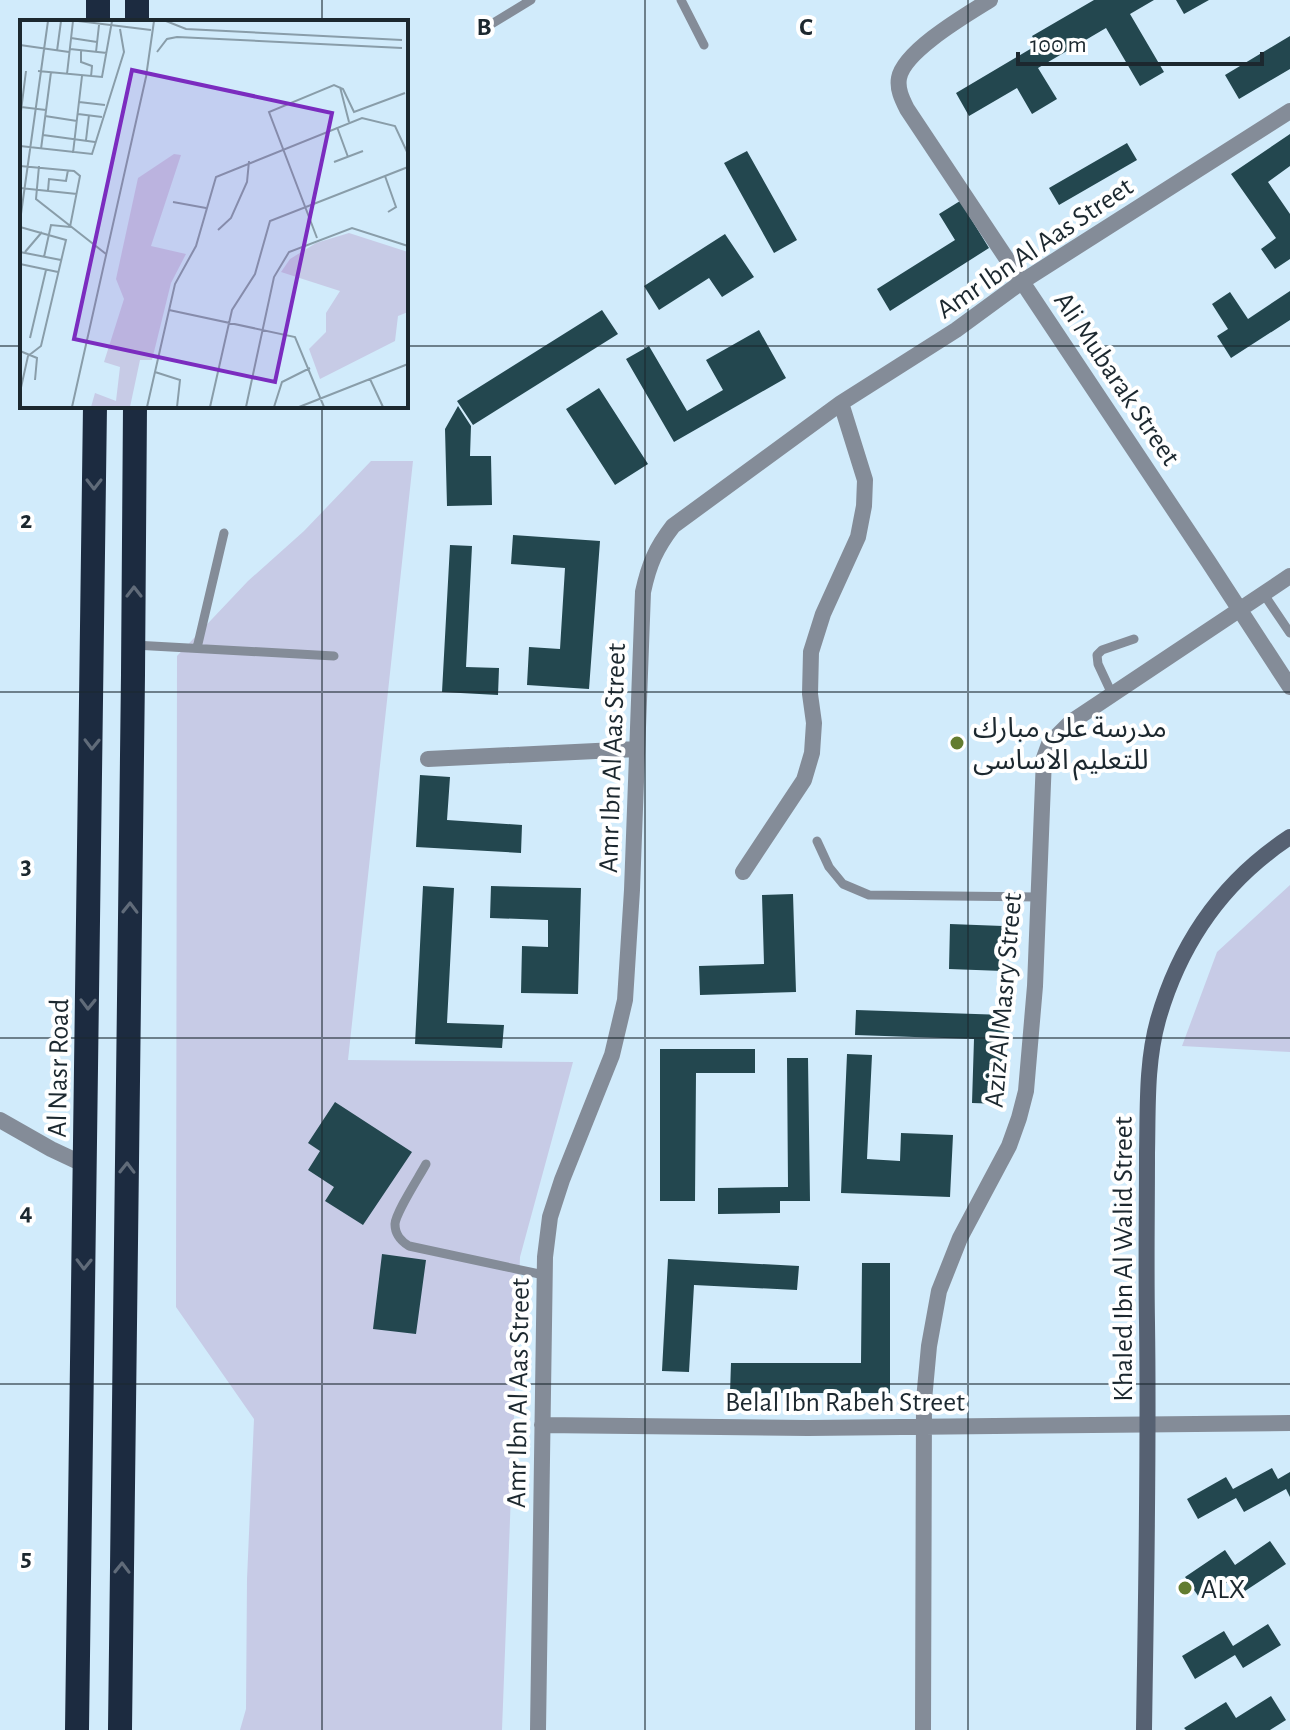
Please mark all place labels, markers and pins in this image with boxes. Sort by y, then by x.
place label: مدرسة على مبارك للتعليم الاساسى [973,715,1167,781]
marker: مدرسة على مبارك للتعليم الاساسى [948,734,966,752]
place label: ALX [1201,1576,1245,1604]
marker: ALX [1176,1579,1194,1597]

